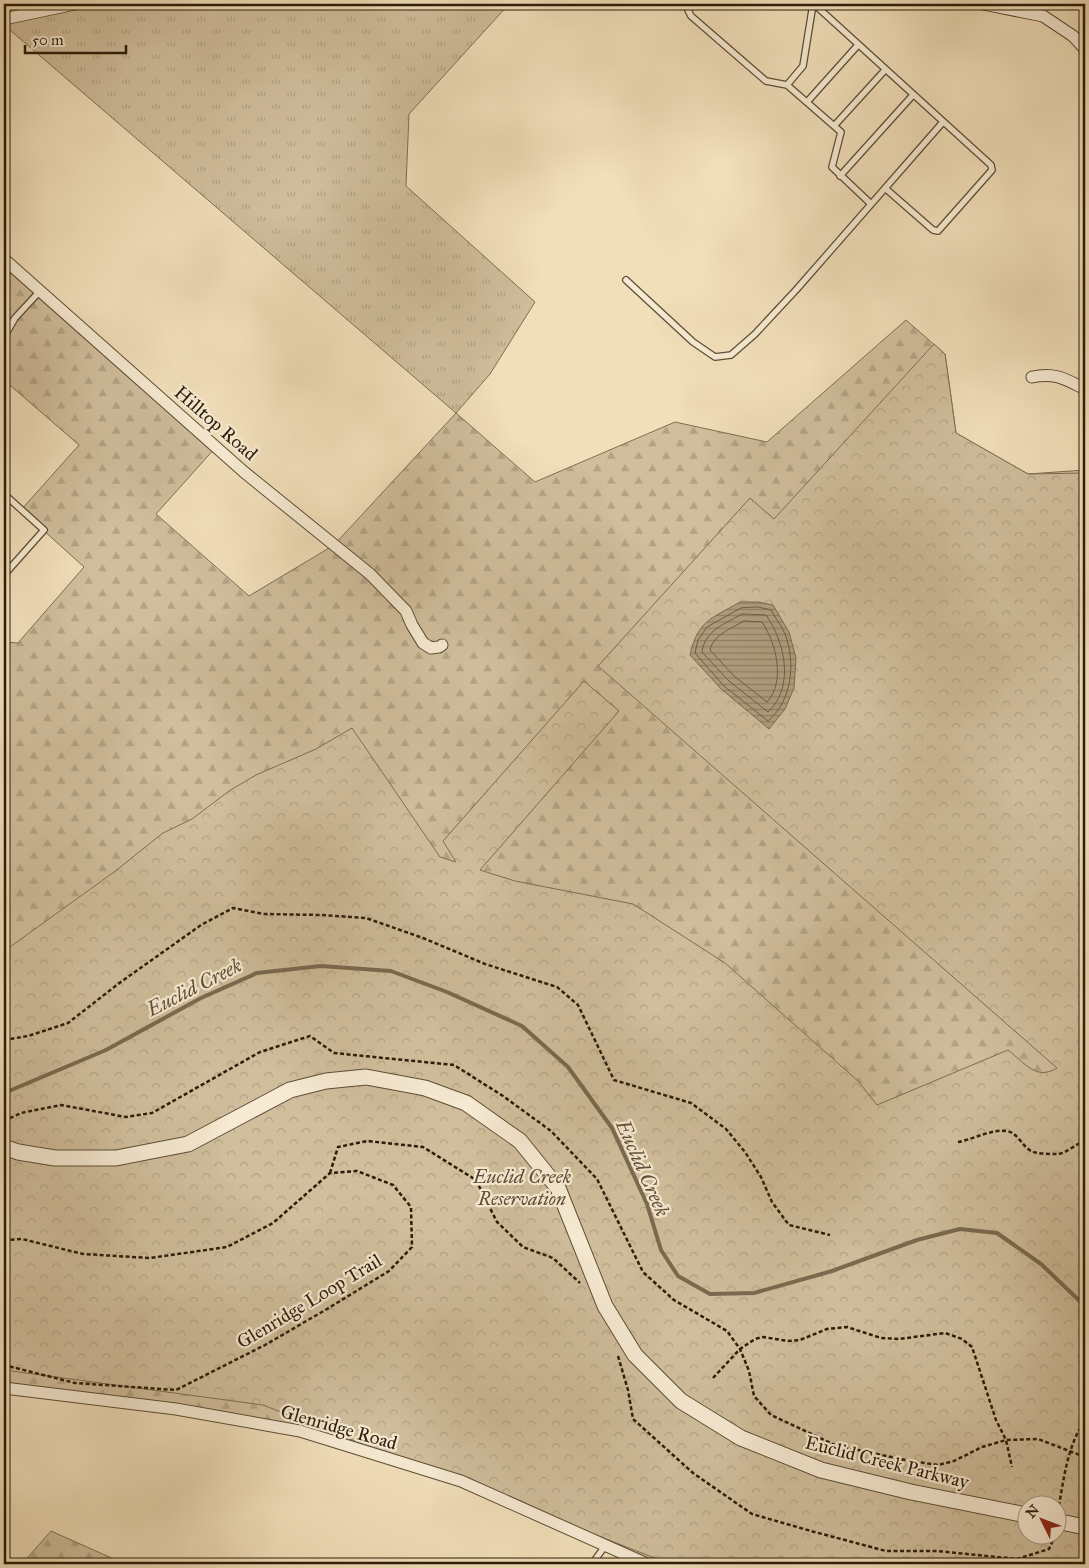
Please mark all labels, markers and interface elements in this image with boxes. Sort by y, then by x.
scale bar [25,22,126,54]
text: 50 m [32,31,64,49]
street label: Hilltop Road [170,381,263,466]
water label: Euclid Creek [142,953,246,1022]
water label: Euclid Creek [611,1115,675,1220]
park label: Euclid Creek Reservation [472,1165,572,1210]
street label: Glenridge Loop Trail [232,1248,387,1354]
street label: Glenridge Road [278,1399,400,1456]
street label: Euclid Creek Parkway [803,1431,972,1494]
north arrow [1016,1496,1066,1546]
text: N [1022,1501,1043,1522]

